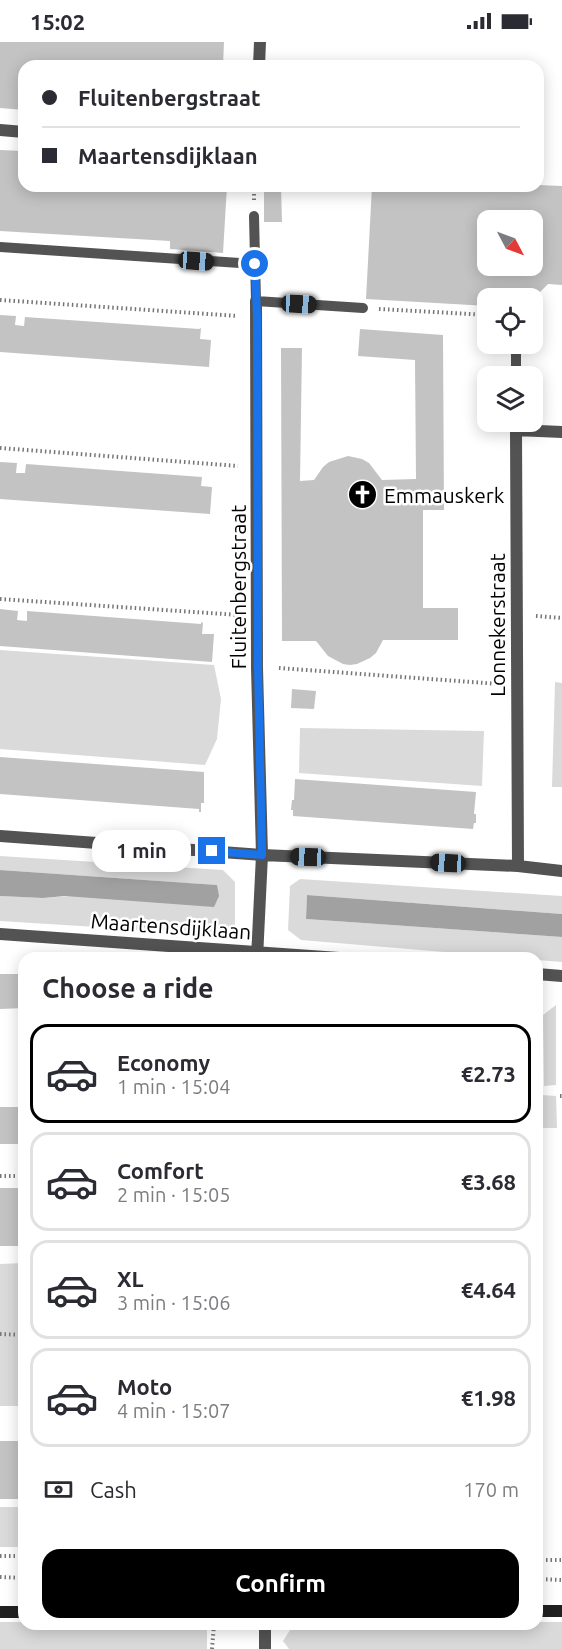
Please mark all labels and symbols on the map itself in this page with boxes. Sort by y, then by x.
north arrow [477,210,543,276]
route start [241,250,268,277]
car [177,251,215,271]
car [281,294,317,314]
church icon: Emmauskerk [347,479,379,511]
place label: Emmauskerk [384,483,505,507]
street label: Fluitenbergstraat [226,505,250,669]
street label: Lonnekerstraat [485,553,509,697]
callout: 1 min [92,830,191,872]
route end [198,837,225,864]
car [290,847,326,867]
car [430,853,466,873]
street label: Maartensdijklaan [90,908,252,944]

